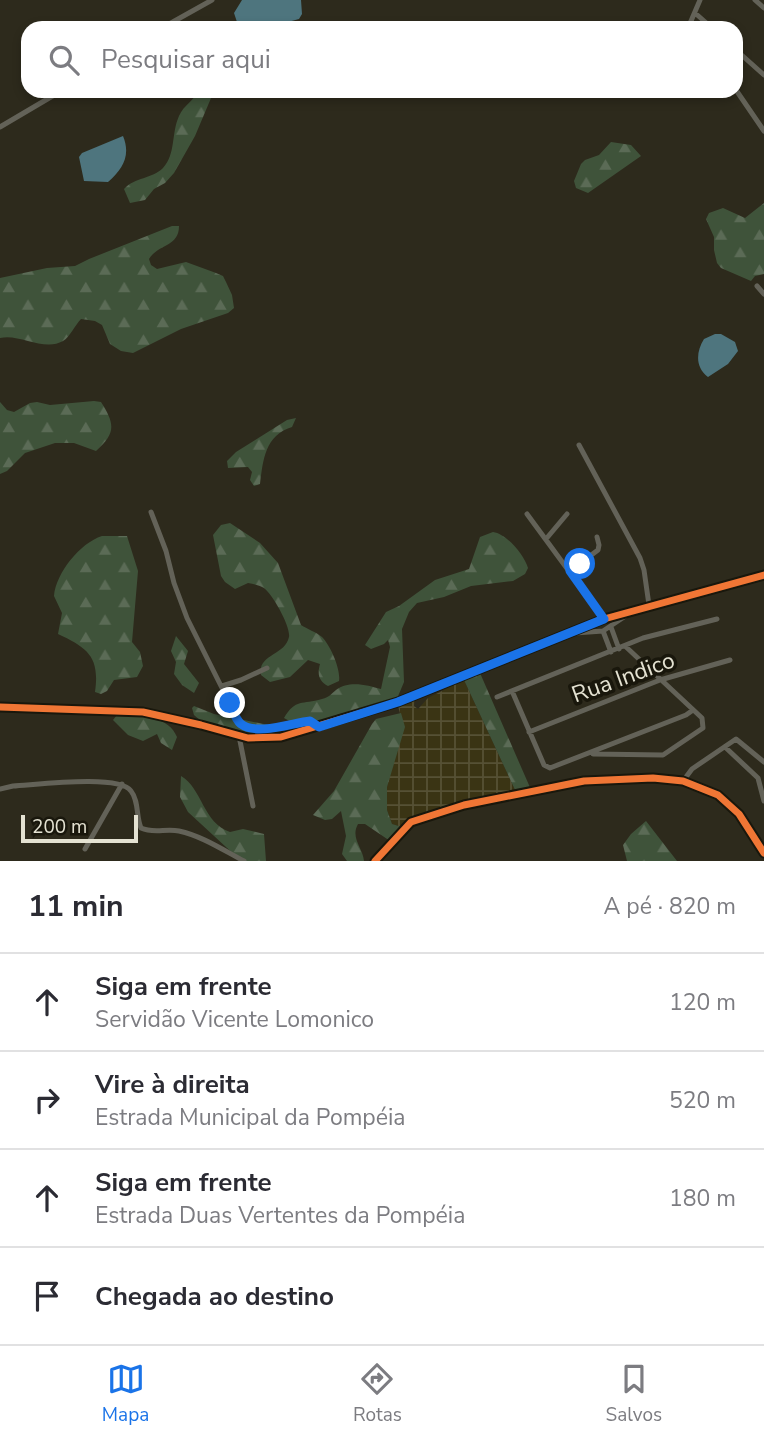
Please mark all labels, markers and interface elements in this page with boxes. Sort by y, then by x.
search box [21,21,743,98]
icon: search [45,41,83,79]
text: Pesquisar aqui [101,42,271,77]
route start [564,548,595,579]
street label: Rua Indico [567,645,679,710]
route end [214,687,245,718]
scale bar [21,812,138,844]
text: 200 m [32,814,87,840]
text: 11 min [28,886,124,927]
text: A pé · 820 m [604,891,736,922]
text: Siga em frente [95,969,272,1004]
icon: ahead [28,983,66,1021]
text: 120 m [669,987,736,1018]
text: Servidão Vicente Lomonico [95,1004,374,1035]
text: Vire à direita [95,1067,250,1102]
icon: right [28,1081,66,1119]
text: 520 m [669,1085,736,1116]
text: Estrada Municipal da Pompéia [95,1102,406,1133]
text: Siga em frente [95,1165,272,1200]
icon: ahead [28,1179,66,1217]
text: 180 m [669,1183,736,1214]
text: Estrada Duas Vertentes da Pompéia [95,1200,465,1231]
icon: arrive [28,1277,66,1315]
text: Chegada ao destino [95,1279,334,1314]
tab: Mapa [102,1360,149,1428]
tab: Rotas [353,1360,402,1428]
tab: Salvos [606,1360,662,1428]

